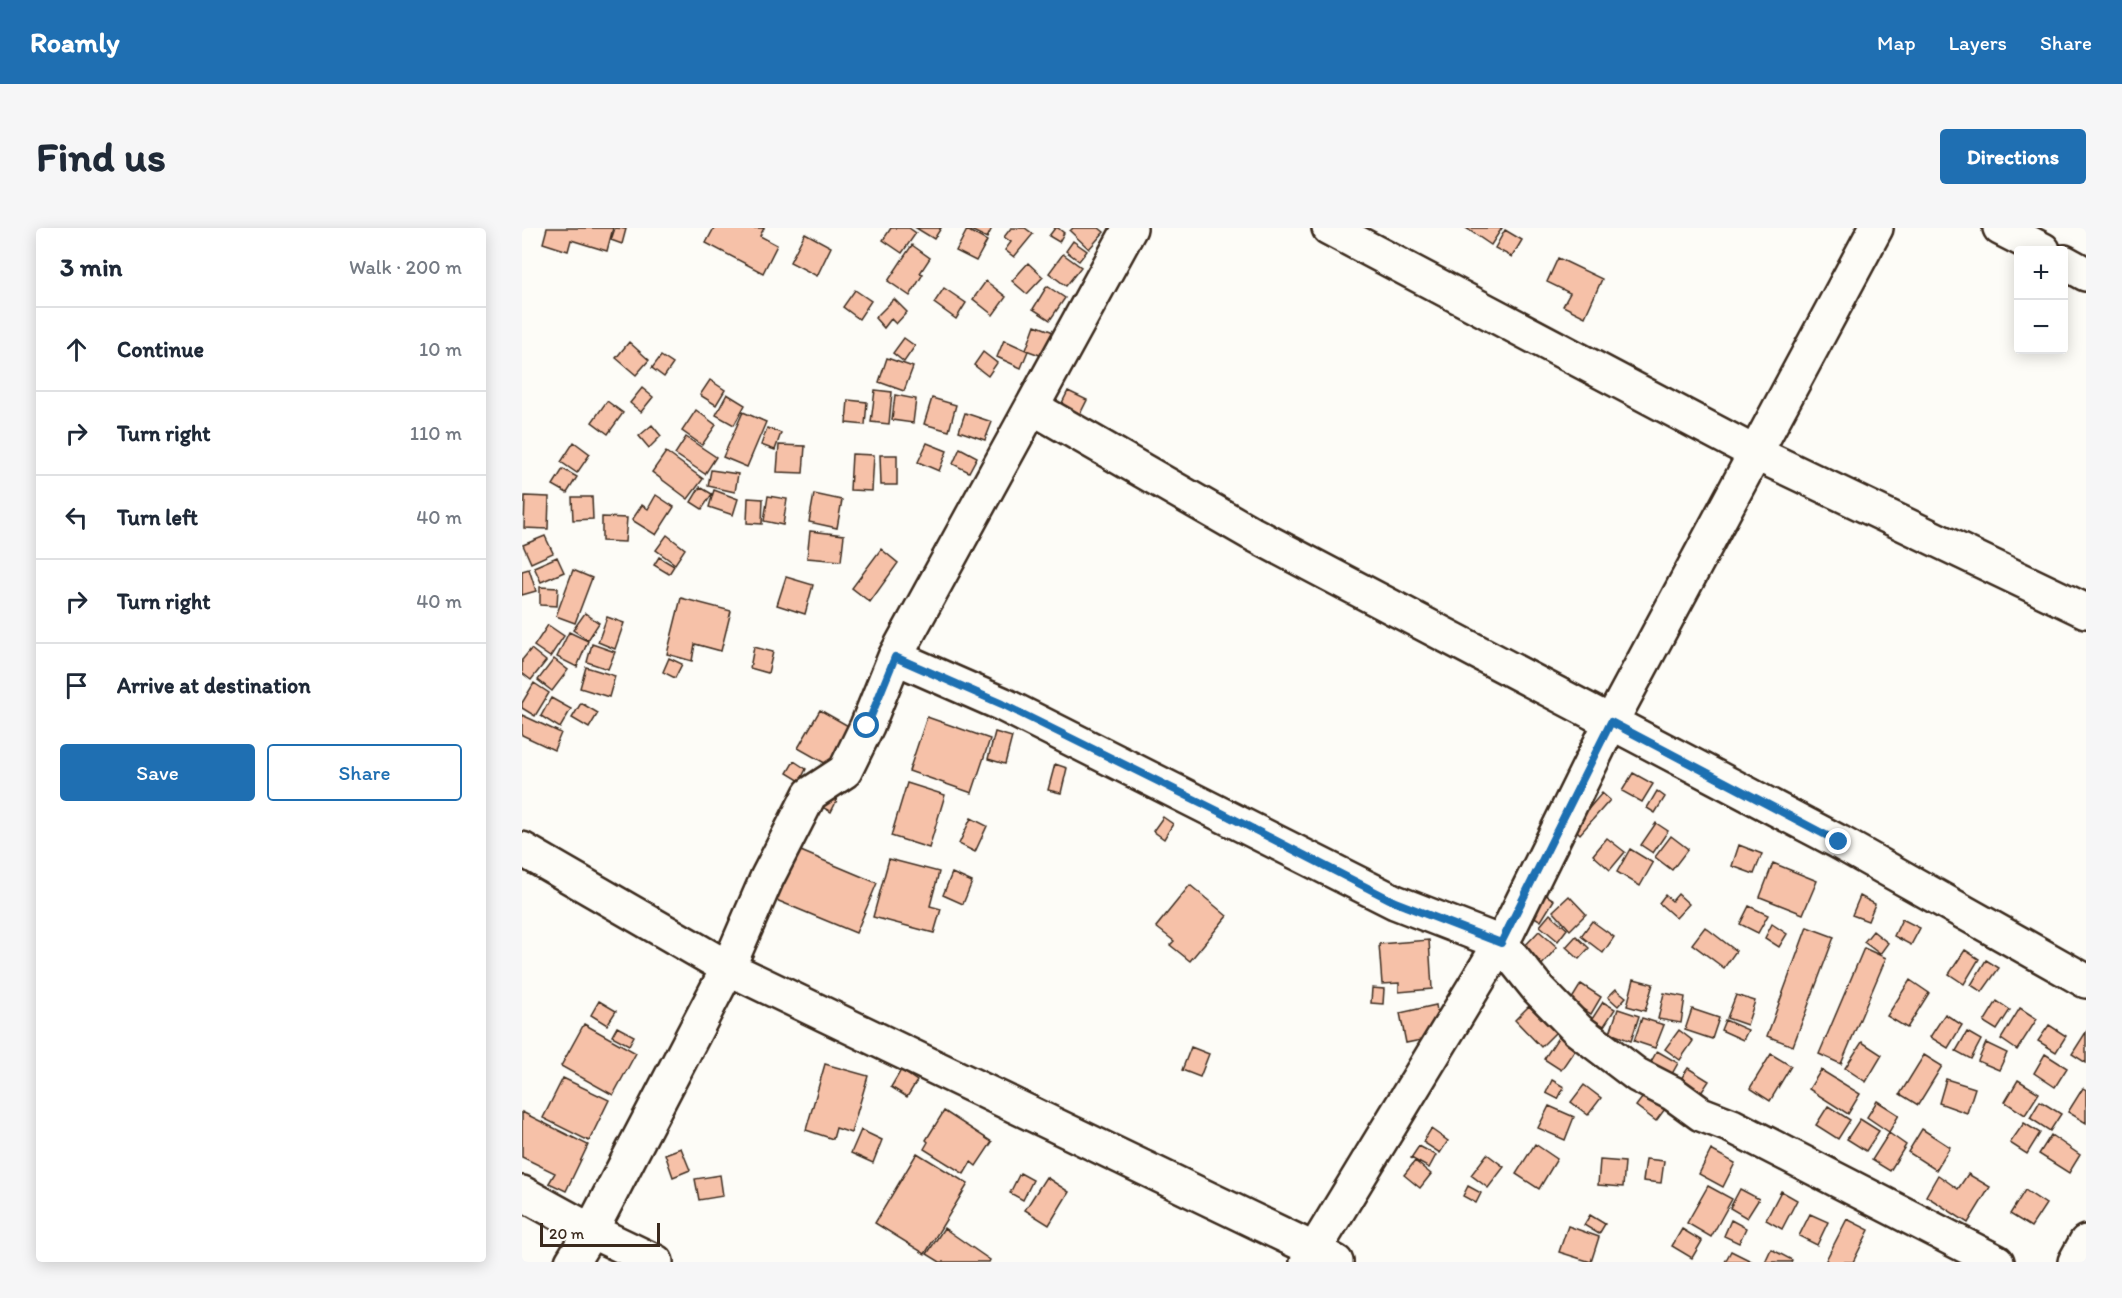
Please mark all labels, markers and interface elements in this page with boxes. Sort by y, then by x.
text: Roamly [30,25,120,59]
text: Map [1877,30,1916,55]
text: Layers [1949,30,2007,55]
text: Share [2040,30,2092,55]
button: Directions [1940,129,2086,184]
text: Find us [36,131,166,182]
map controls [2014,246,2068,354]
button: + [2014,246,2068,300]
text: 3 min [60,251,122,283]
text: Walk · 200 m [349,255,462,279]
button: − [2014,300,2068,354]
icon: ahead [60,333,93,366]
text: Continue [117,336,204,363]
text: 10 m [419,337,462,361]
icon: right [60,417,93,450]
text: Turn right [117,420,211,447]
text: 110 m [410,421,462,445]
icon: left [60,501,93,534]
text: Turn left [117,504,198,531]
text: 40 m [416,505,462,529]
icon: right [60,585,93,618]
text: Turn right [117,588,211,615]
text: 40 m [416,589,462,613]
icon: arrive [60,669,93,702]
text: Arrive at destination [117,672,311,699]
route start [853,712,879,738]
button: Save [60,744,255,801]
button: Share [267,744,462,801]
route end [1825,828,1851,854]
scale bar [540,1220,660,1248]
text: 20 m [549,1224,584,1243]

